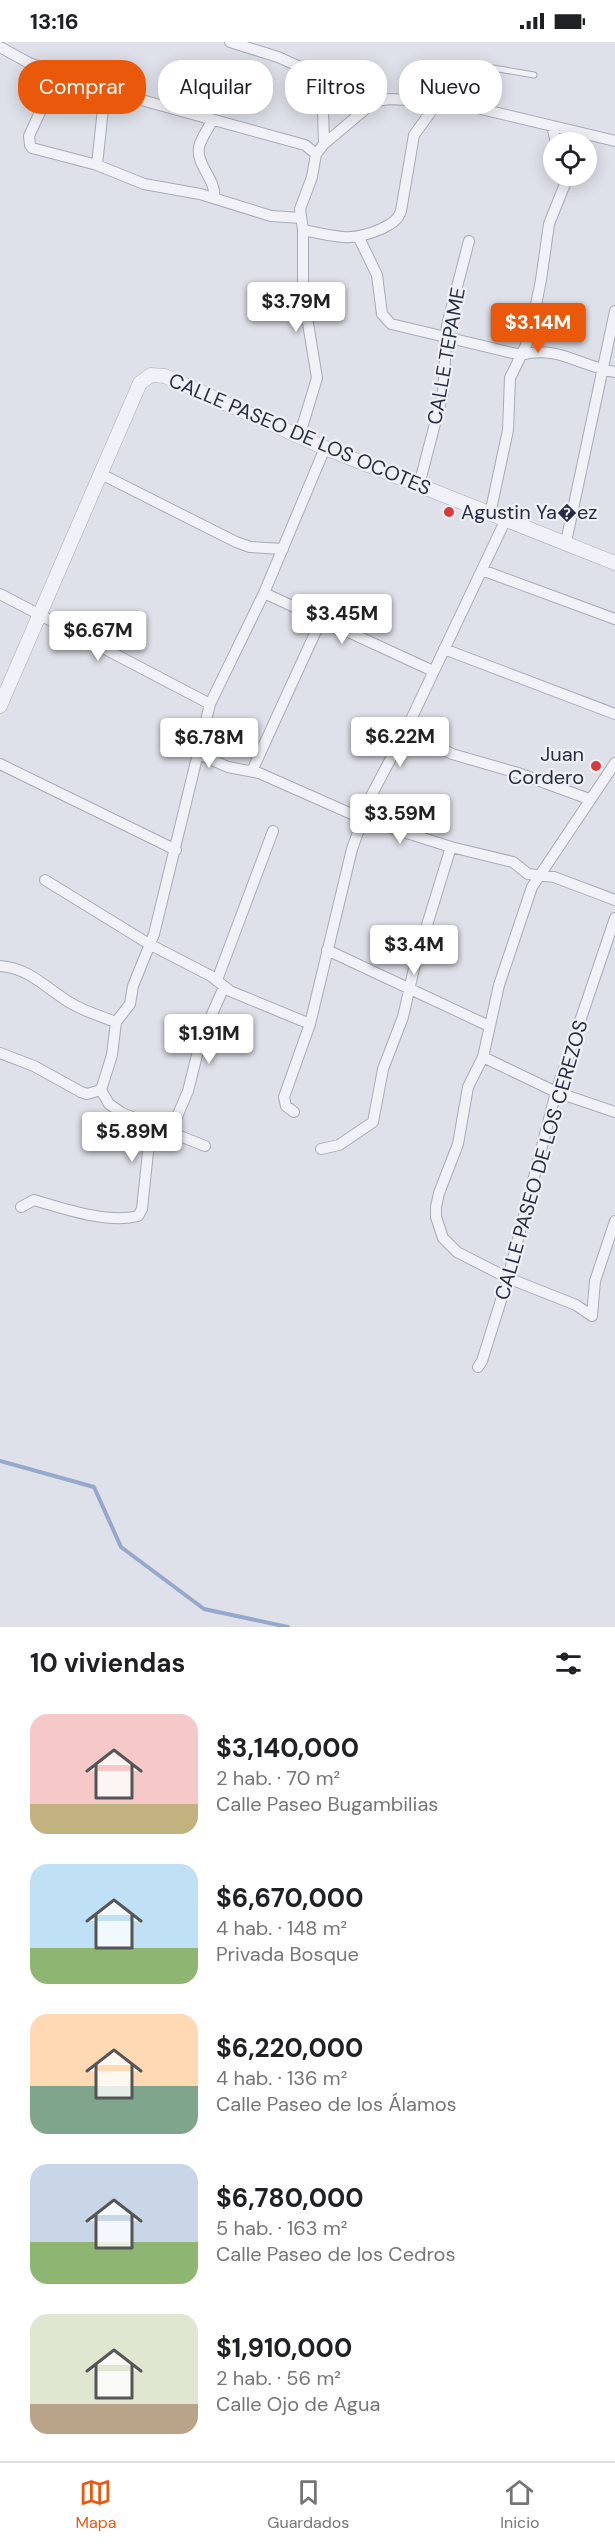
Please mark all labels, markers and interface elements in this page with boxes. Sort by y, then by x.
text: 13:16 [30,7,79,36]
chip: Comprar [18,60,146,114]
chip: Alquilar [158,60,273,114]
chip: Filtros [285,60,387,114]
chip: Nuevo [399,60,502,114]
map controls [543,132,597,186]
button: locate [543,132,597,186]
pin: $3.79M [247,282,345,333]
street label: CALLE TEPAME [421,285,471,427]
text: $3.79M [261,288,331,314]
pin: $3.14M [489,303,587,354]
text: $3.14M [505,309,571,335]
street label: CALLE PASEO DE LOS OCOTES [165,367,435,501]
place label: Agustin Ya�ez [461,499,597,525]
marker: Agustin Ya�ez [442,505,456,519]
pin: $3.45M [293,594,391,645]
text: $3.45M [306,600,378,626]
pin: $6.67M [49,611,147,662]
text: $6.67M [63,617,133,643]
pin: $6.22M [351,717,449,768]
pin: $6.78M [160,718,258,769]
text: $6.22M [365,723,435,749]
text: $6.78M [174,724,244,750]
place label: Juan Cordero [508,741,584,790]
marker: Juan Cordero [589,759,603,773]
pin: $3.59M [351,794,449,845]
text: $3.59M [364,800,436,826]
pin: $3.4M [372,925,456,976]
text: $3.4M [384,931,444,957]
pin: $1.91M [160,1014,258,1065]
street label: CALLE PASEO DE LOS CEREZOS [489,1017,593,1303]
text: $1.91M [178,1020,240,1046]
pin: $5.89M [83,1112,181,1163]
text: $5.89M [96,1118,168,1144]
text: 10 viviendas [30,1646,185,1680]
icon: filters [552,1647,585,1680]
text: $3,140,000 [216,1731,359,1765]
icon: home [78,1738,150,1810]
text: 2 hab. · 70 m² [216,1765,340,1791]
text: Calle Paseo Bugambilias [216,1791,438,1817]
text: $6,670,000 [216,1881,363,1915]
icon: home [78,1888,150,1960]
text: 4 hab. · 148 m² [216,1915,347,1941]
text: Privada Bosque [216,1941,359,1967]
text: $6,220,000 [216,2031,363,2065]
icon: home [78,2038,150,2110]
text: 4 hab. · 136 m² [216,2065,347,2091]
text: Calle Paseo de los Álamos [216,2091,457,2117]
text: $6,780,000 [216,2181,364,2215]
icon: home [78,2188,150,2260]
text: 5 hab. · 163 m² [216,2215,347,2241]
text: Calle Paseo de los Cedros [216,2241,455,2267]
text: $1,910,000 [216,2331,352,2365]
icon: home [78,2338,150,2410]
text: 2 hab. · 56 m² [216,2365,341,2391]
text: Calle Ojo de Agua [216,2391,380,2417]
tab: Mapa [75,2476,116,2533]
tab: Guardados [267,2476,349,2533]
tab: Inicio [500,2476,540,2533]

